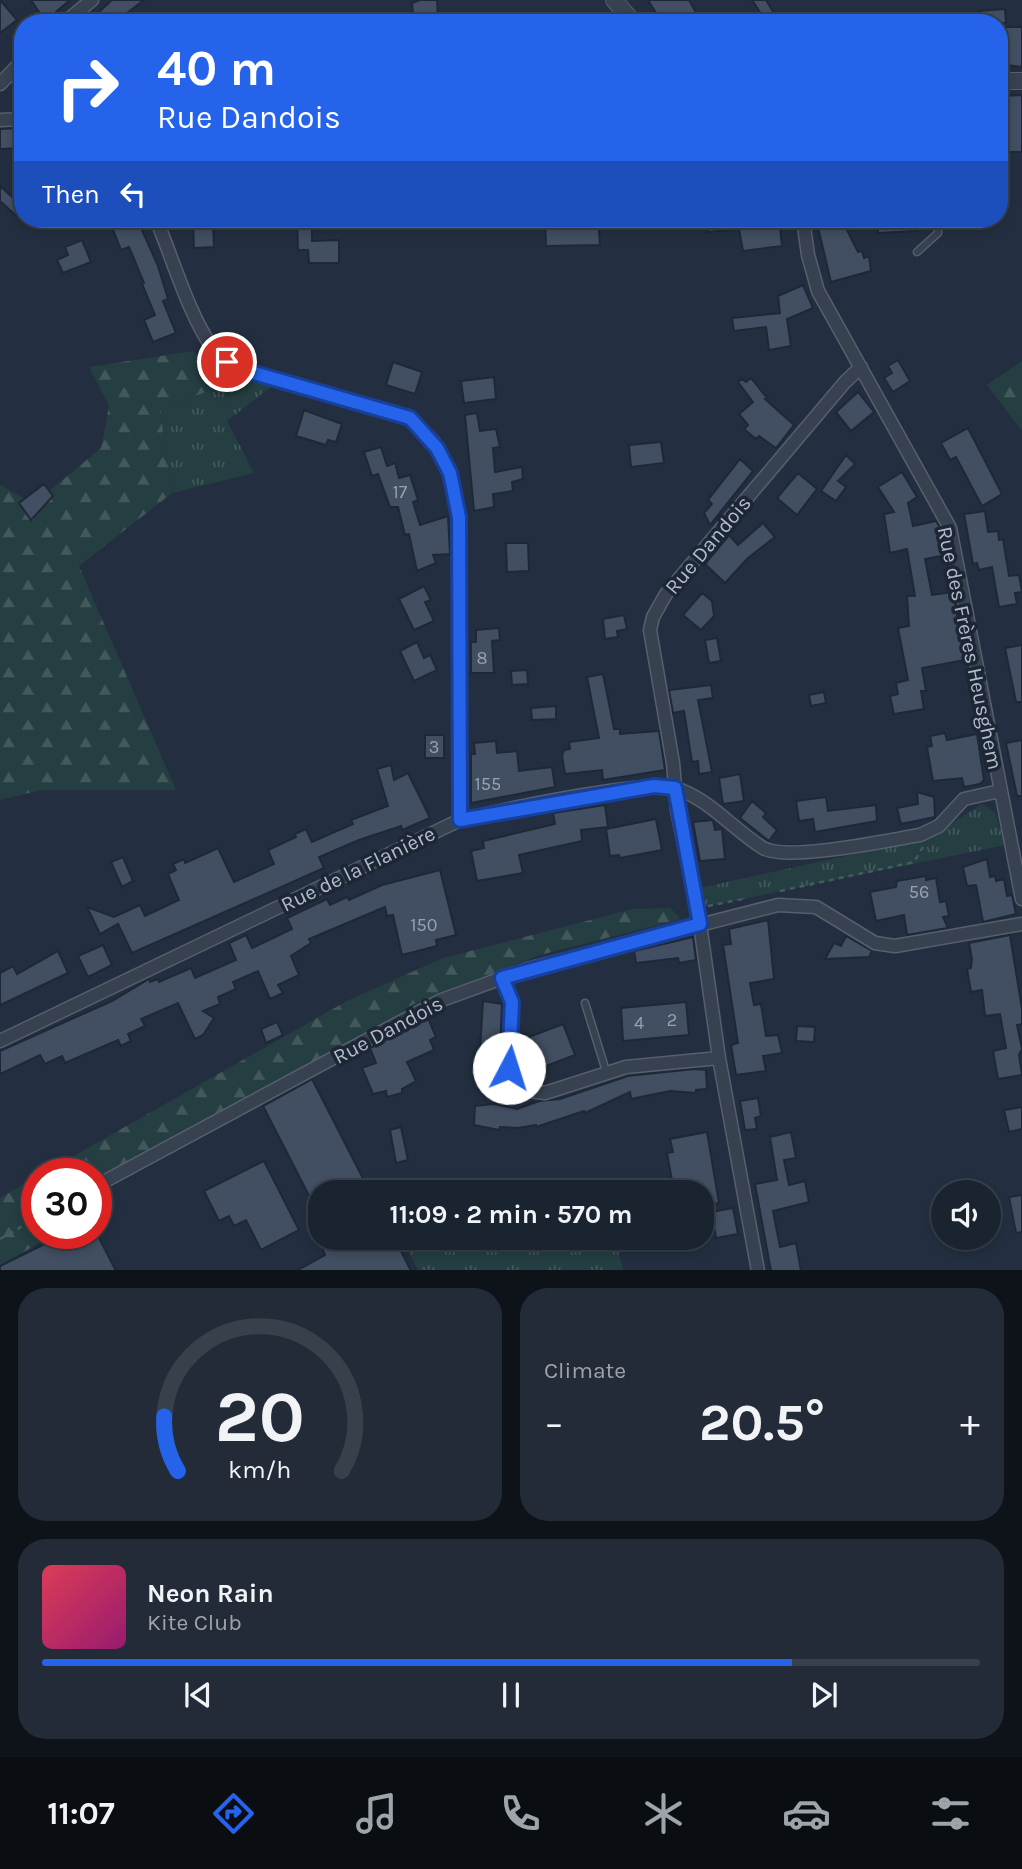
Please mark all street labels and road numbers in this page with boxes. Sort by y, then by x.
street label: Rue Dandois [660,491,756,599]
street label: Rue des Frères Heusghem [932,524,1008,772]
street label: Rue de la Flanière [277,821,439,917]
street label: Rue Dandois [329,991,447,1069]

